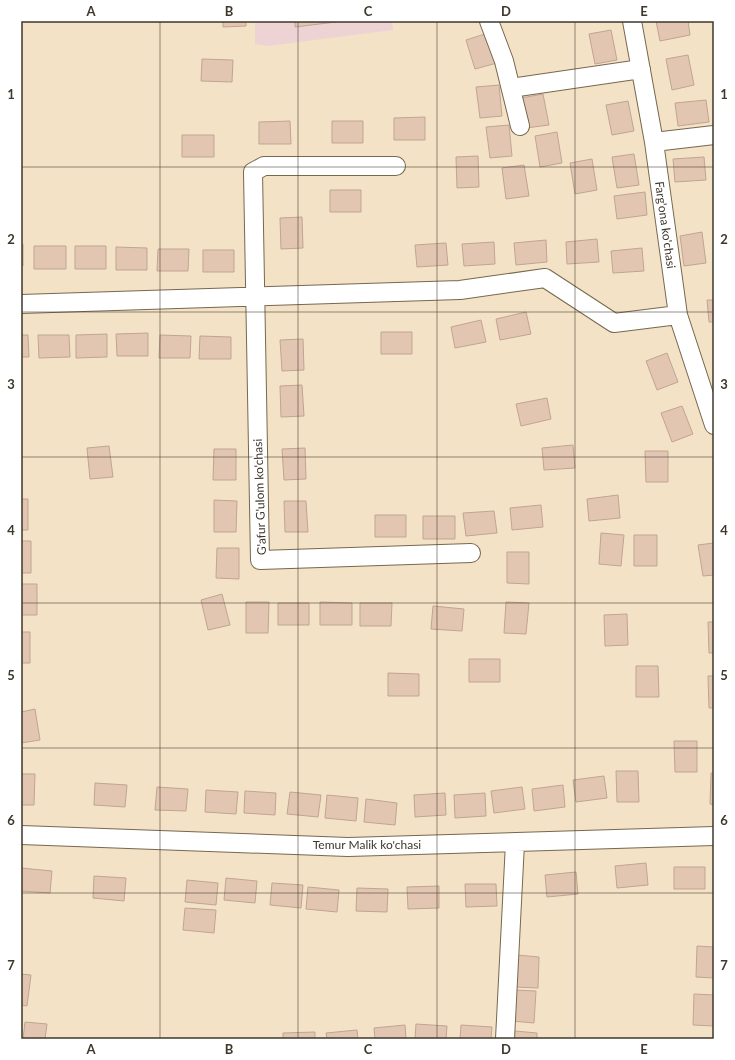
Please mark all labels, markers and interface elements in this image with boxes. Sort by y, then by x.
text: A [85,3,96,19]
text: B [225,3,234,19]
text: C [364,3,373,19]
text: D [501,3,511,19]
text: E [640,3,648,19]
text: 1 [7,86,15,102]
text: 1 [720,86,728,102]
street label: Farg'ona ko'chasi [652,180,679,270]
text: 2 [7,231,15,247]
text: 2 [720,231,728,247]
text: 3 [7,376,15,392]
text: 3 [720,376,728,392]
street label: G'afur G'ulom ko'chasi [250,438,269,555]
text: 4 [7,522,15,538]
text: 4 [720,522,728,538]
text: 5 [7,667,15,683]
text: 5 [720,667,728,683]
text: 6 [7,812,15,828]
text: 6 [720,812,728,828]
street label: Temur Malik ko'chasi [313,837,421,852]
text: 7 [7,957,15,973]
text: 7 [720,957,728,973]
text: A [85,1041,96,1057]
text: B [225,1041,234,1057]
text: C [364,1041,373,1057]
text: D [501,1041,511,1057]
text: E [640,1041,648,1057]

